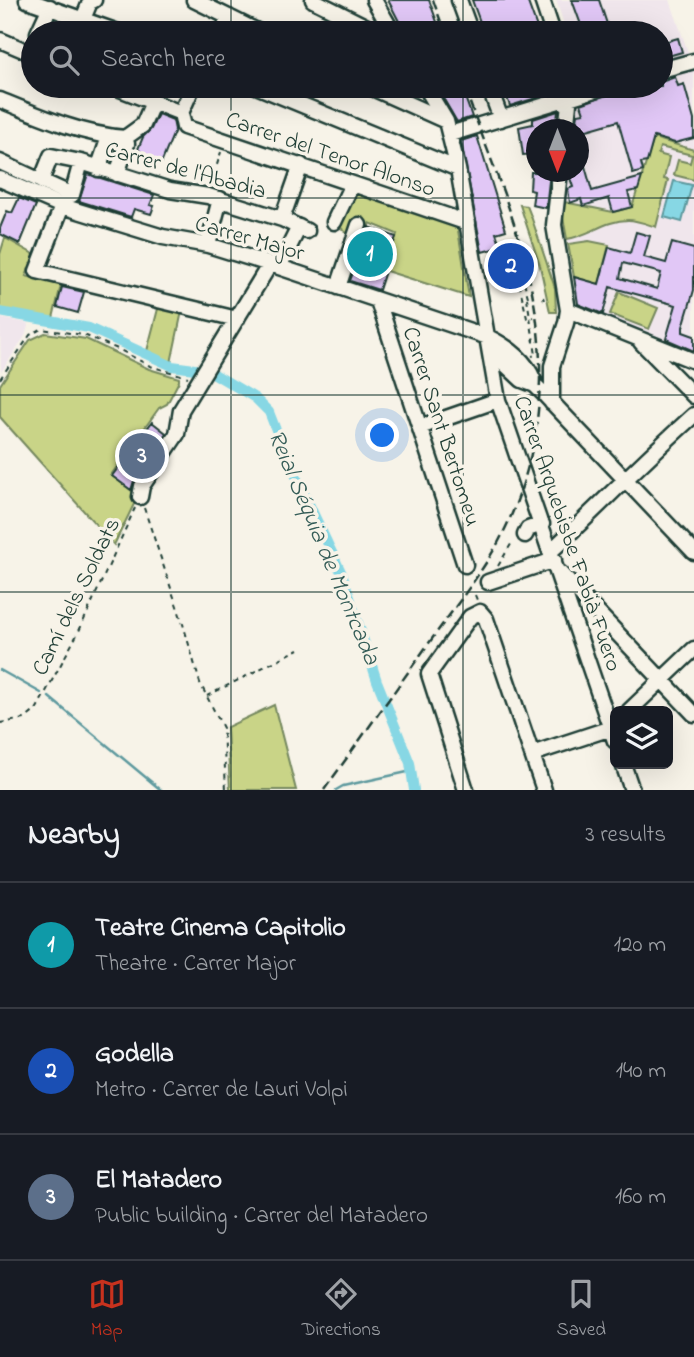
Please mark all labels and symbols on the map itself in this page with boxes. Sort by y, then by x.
street label: Carrer del Tenor Alonso [221,104,440,207]
north arrow [526,119,589,182]
street label: Carrer de l'Abadia [101,134,270,209]
street label: Carrer Major [191,208,309,271]
pin: 1 [347,228,393,280]
pin: 2 [488,240,534,292]
street label: Carrer Sant Bertomeu [393,323,489,531]
street label: Carrer Arquebisbe Fabià Fuero [504,391,629,676]
your location [365,418,399,452]
water label: Reial Séquia de Montcada [257,425,388,672]
pin: 3 [119,430,165,482]
street label: Camí dels Soldats [25,513,130,682]

